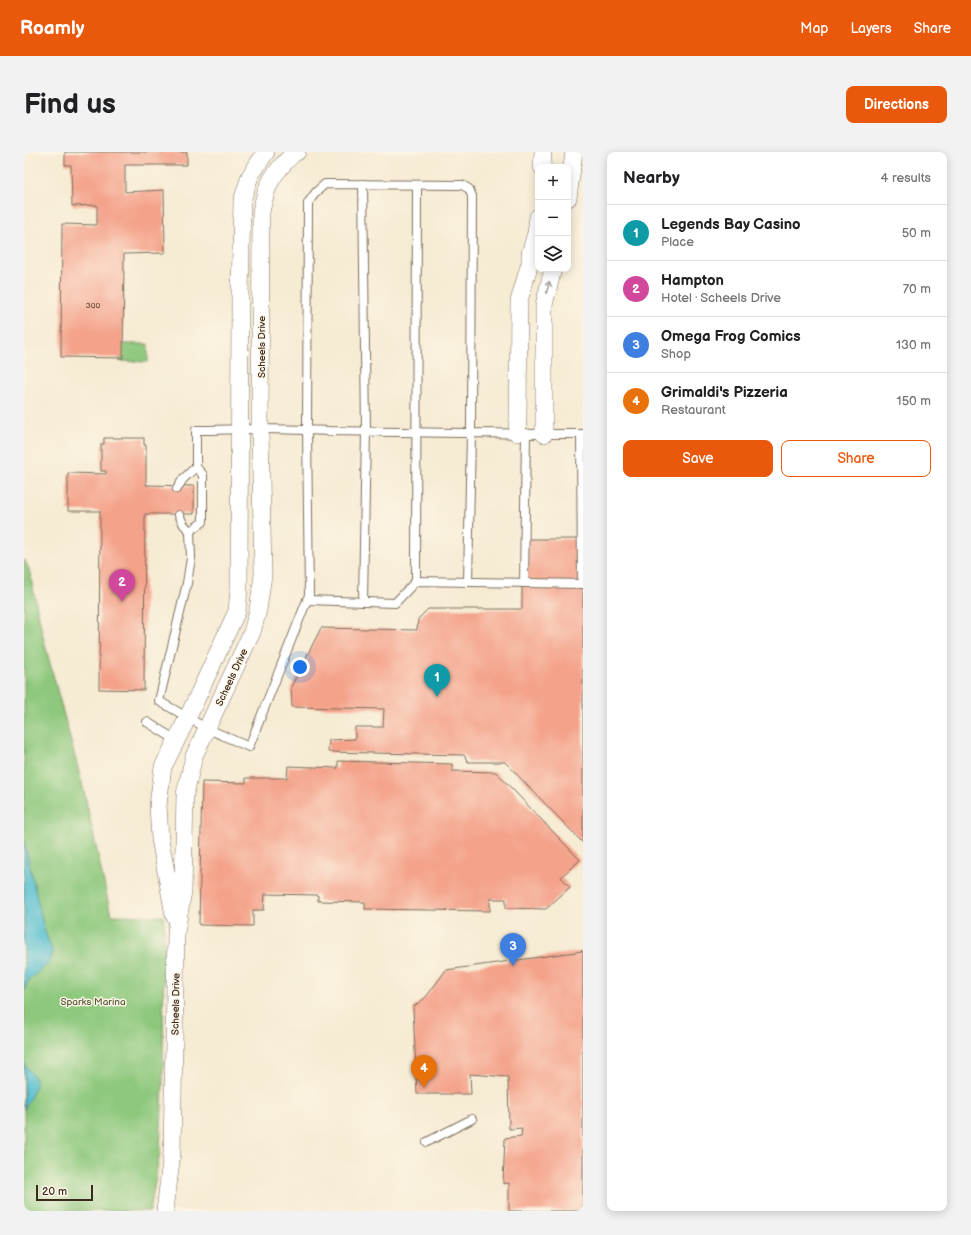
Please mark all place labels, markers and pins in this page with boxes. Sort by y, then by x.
pin: 2 [109,569,135,602]
pin: 1 [424,664,450,697]
pin: 3 [500,933,526,966]
pin: 4 [411,1055,437,1088]

